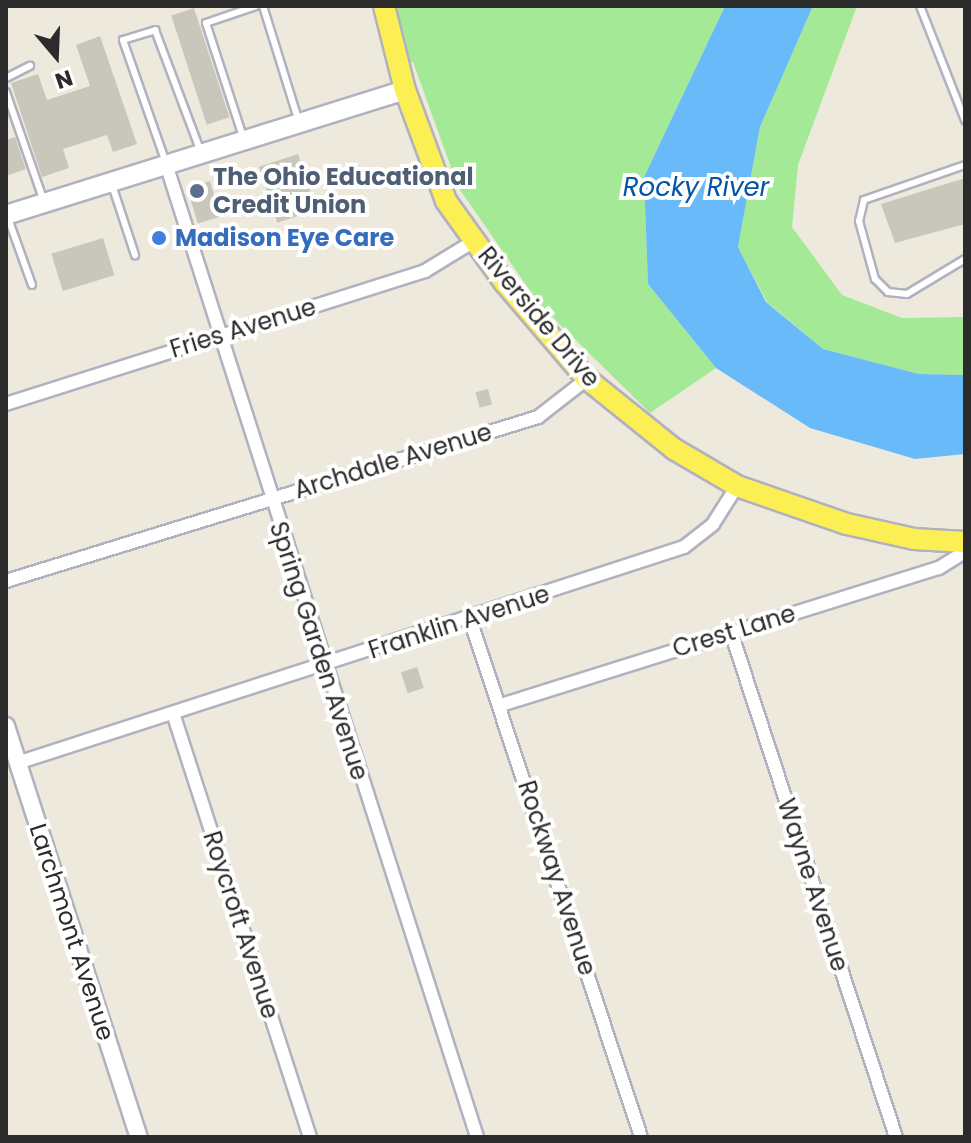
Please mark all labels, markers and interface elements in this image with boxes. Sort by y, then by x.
north arrow [16,16,96,96]
text: N [51,62,77,97]
place label: The Ohio Educational Credit Union [213,163,474,219]
water label: Rocky River [623,172,769,204]
marker: The Ohio Educational Credit Union [188,182,206,200]
place label: Madison Eye Care [175,224,394,252]
marker: Madison Eye Care [150,229,168,247]
street label: Riverside Drive [472,241,606,393]
street label: Fries Avenue [167,292,319,364]
street label: Archdale Avenue [291,417,495,505]
street label: Spring Garden Avenue [264,518,374,784]
street label: Franklin Avenue [365,579,553,665]
street label: Crest Lane [669,599,799,663]
street label: Rockway Avenue [512,777,602,979]
street label: Wayne Avenue [772,795,854,975]
street label: Larchmont Avenue [23,820,121,1044]
street label: Roycroft Avenue [197,828,285,1022]

